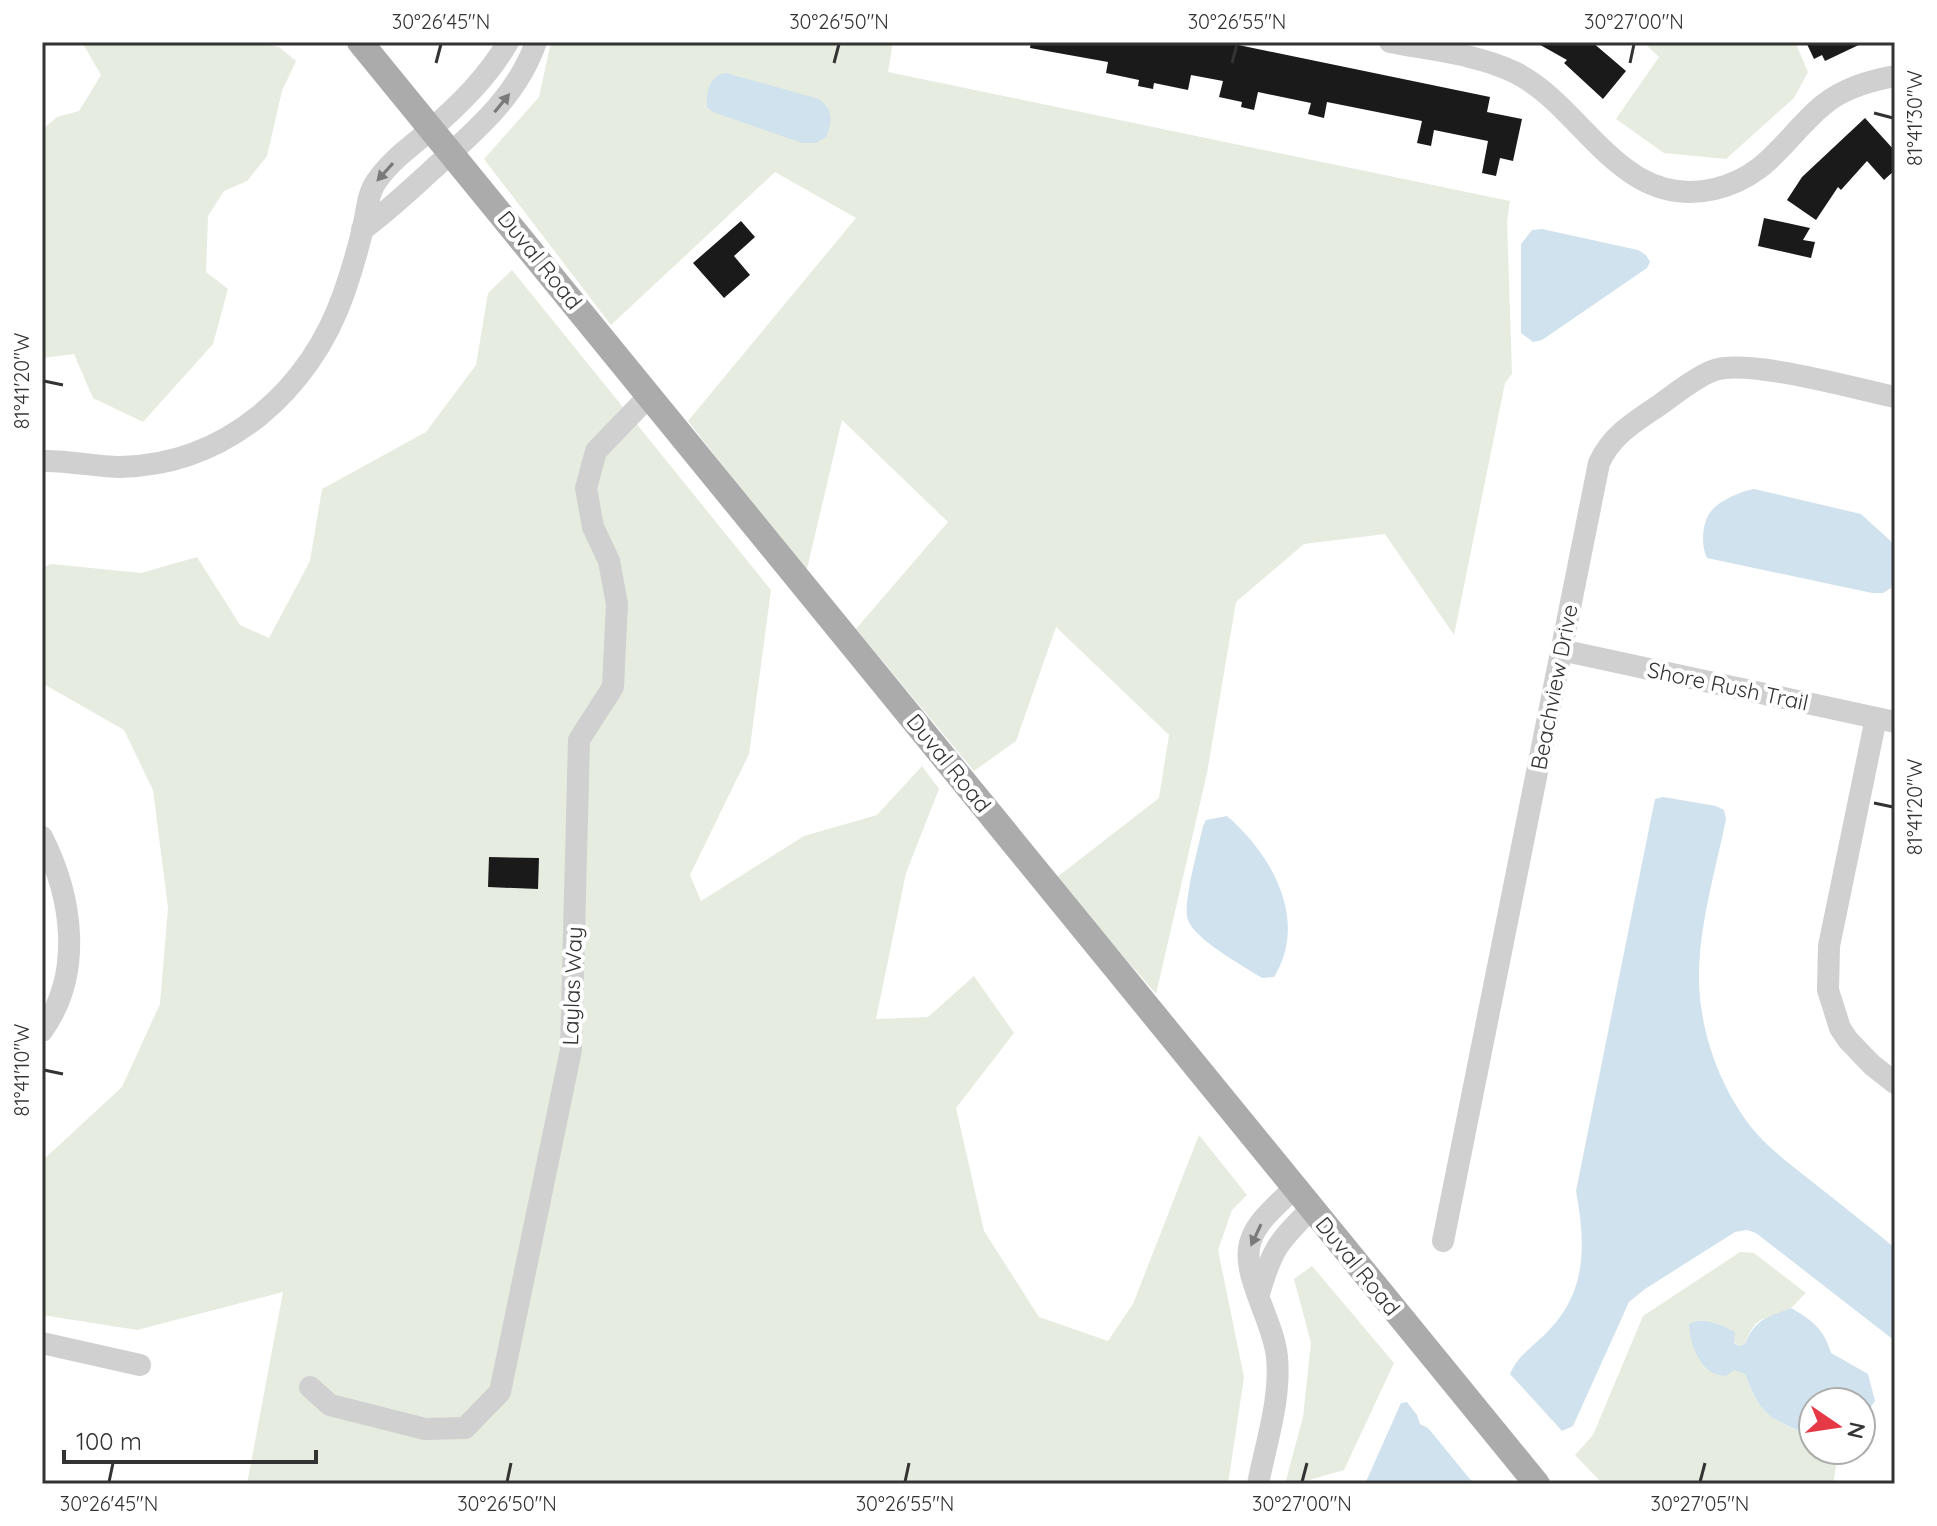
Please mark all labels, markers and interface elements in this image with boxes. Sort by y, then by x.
text: 30°26'45"N [392,9,490,34]
text: 30°26'50"N [789,9,889,34]
text: 30°26'55"N [1188,9,1286,34]
text: 30°27'00"N [1584,9,1684,34]
text: 81°41'30"W [1902,70,1927,166]
one-way arrow [493,93,510,113]
one-way arrow [376,162,394,181]
street label: Duval Road [492,205,588,315]
text: 81°41'20"W [9,333,34,429]
street label: Beachview Drive [1524,602,1584,772]
street label: Shore Rush Trail [1645,655,1811,717]
street label: Duval Road [901,708,997,818]
text: 81°41'20"W [1902,759,1927,855]
street label: Laylas Way [556,926,588,1046]
text: 81°41'10"W [9,1024,34,1116]
street label: Duval Road [1310,1211,1406,1321]
one-way arrow [1249,1224,1262,1247]
north arrow [1797,1386,1877,1466]
scale bar [64,1414,316,1464]
text: N [1841,1419,1872,1442]
text: 100 m [76,1426,142,1456]
text: 30°26'45"N [60,1491,158,1516]
text: 30°26'50"N [457,1491,557,1516]
text: 30°26'55"N [856,1491,954,1516]
text: 30°27'00"N [1252,1491,1352,1516]
text: 30°27'05"N [1651,1491,1749,1516]

